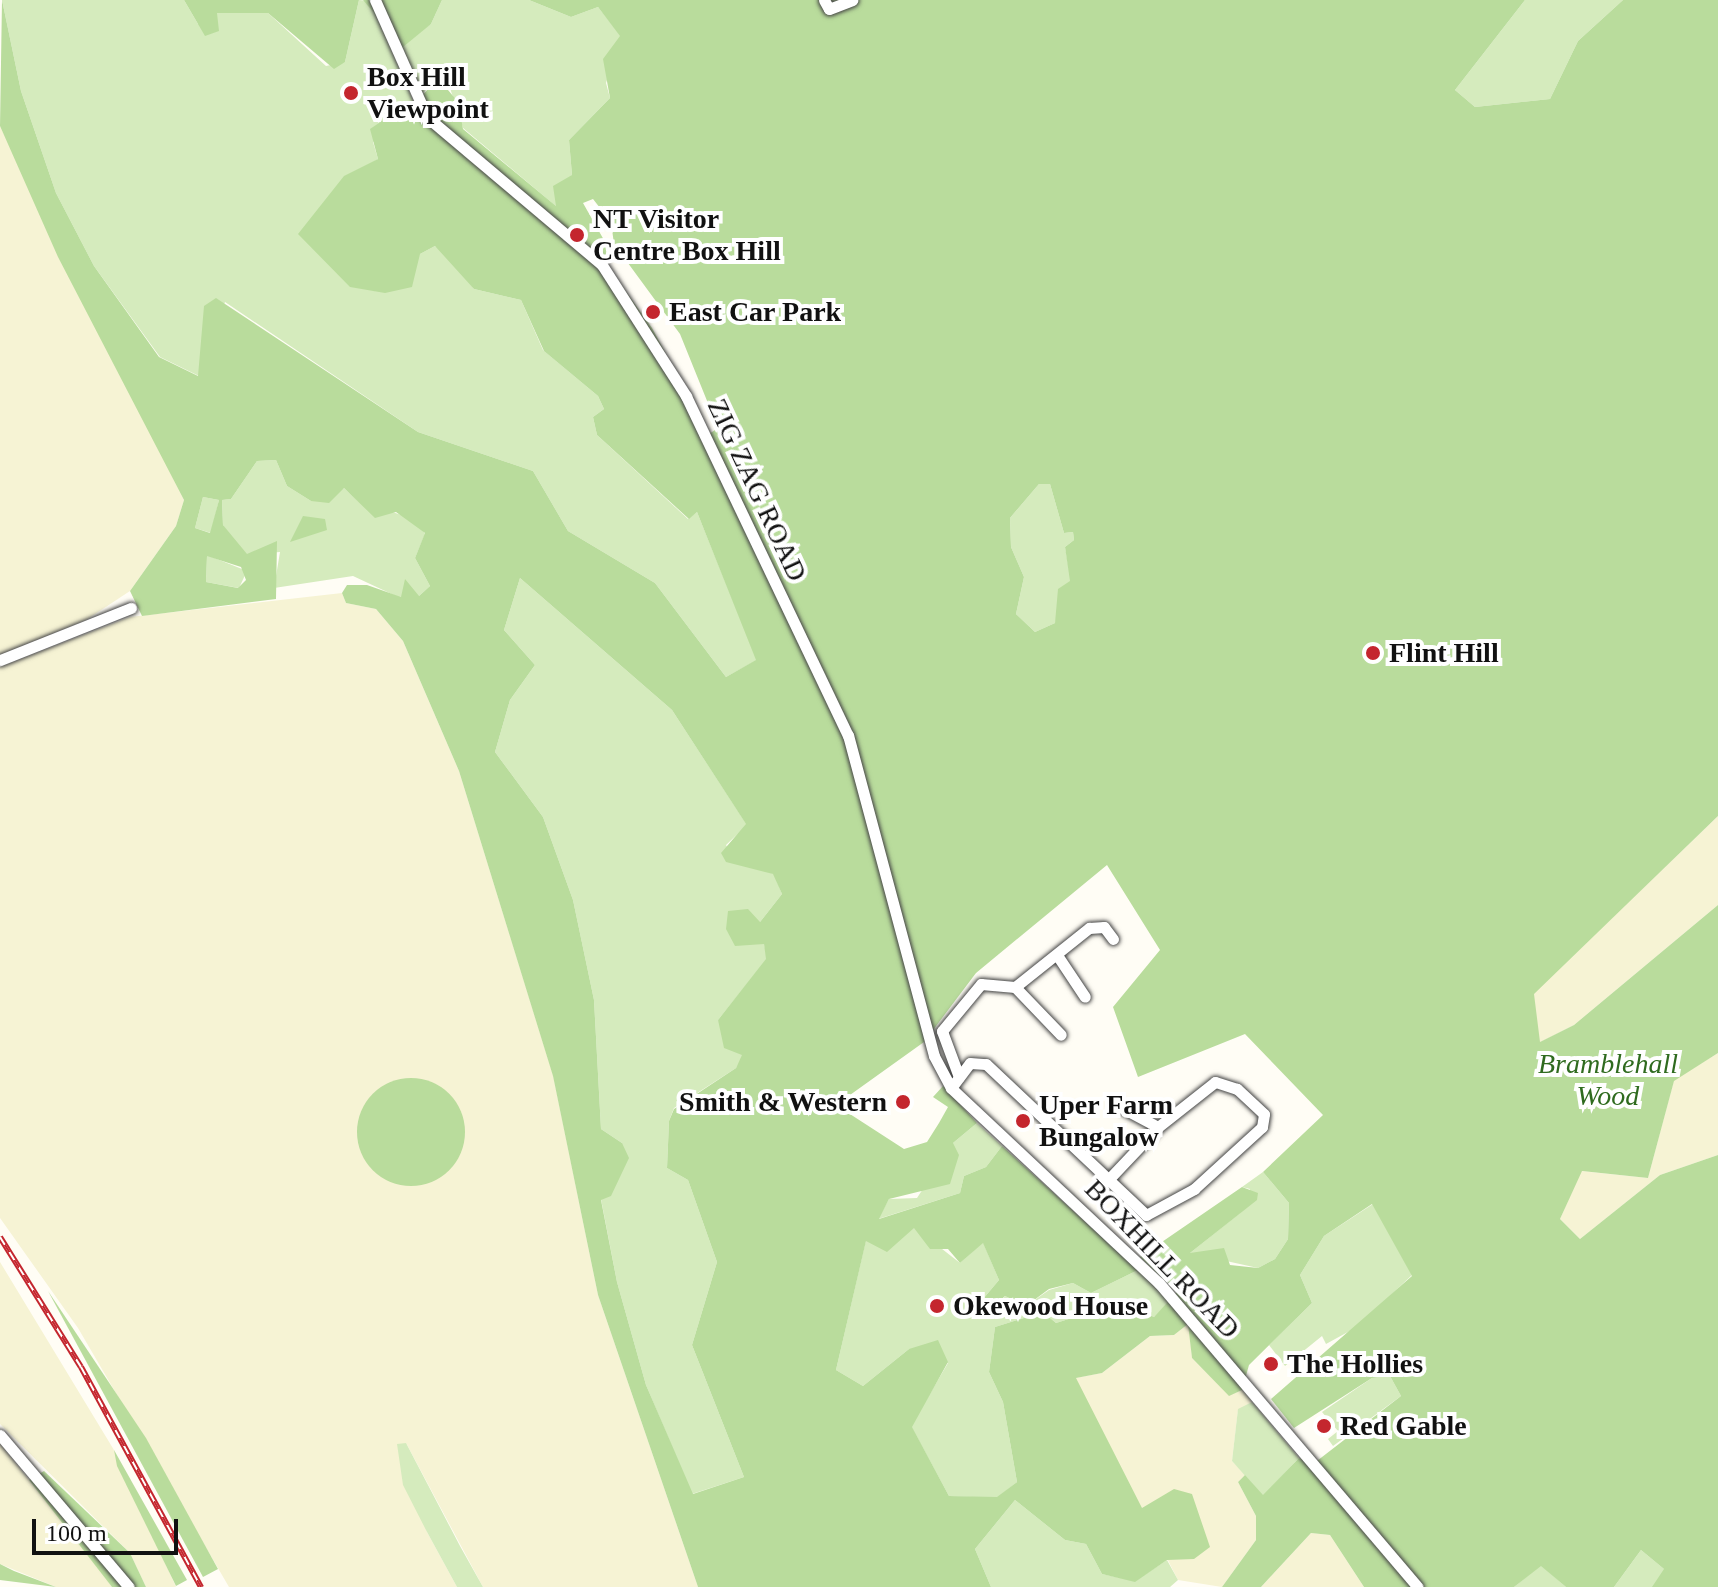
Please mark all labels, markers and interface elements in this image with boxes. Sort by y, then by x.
place label: Box Hill Viewpoint [367,60,489,126]
marker: Box Hill Viewpoint [342,84,360,102]
place label: NT Visitor Centre Box Hill [593,202,781,268]
marker: NT Visitor Centre Box Hill [568,226,586,244]
place label: East Car Park [669,295,842,329]
marker: East Car Park [644,303,662,321]
street label: ZIG ZAG ROAD [700,393,814,587]
place label: Flint Hill [1389,636,1499,670]
marker: Flint Hill [1364,644,1382,662]
park label: Bramblehall Wood [1538,1047,1678,1113]
place label: Smith & Western [679,1085,887,1119]
place label: Uper Farm Bungalow [1039,1088,1174,1154]
marker: Smith & Western [894,1093,912,1111]
marker: Uper Farm Bungalow [1014,1112,1032,1130]
street label: BOXHILL ROAD [1077,1172,1247,1346]
place label: Okewood House [953,1289,1148,1323]
marker: Okewood House [928,1297,946,1315]
place label: The Hollies [1287,1347,1423,1381]
marker: The Hollies [1262,1355,1280,1373]
place label: Red Gable [1340,1409,1467,1443]
marker: Red Gable [1315,1417,1333,1435]
scale bar [36,1503,182,1553]
text: 100 m [46,1520,107,1546]

